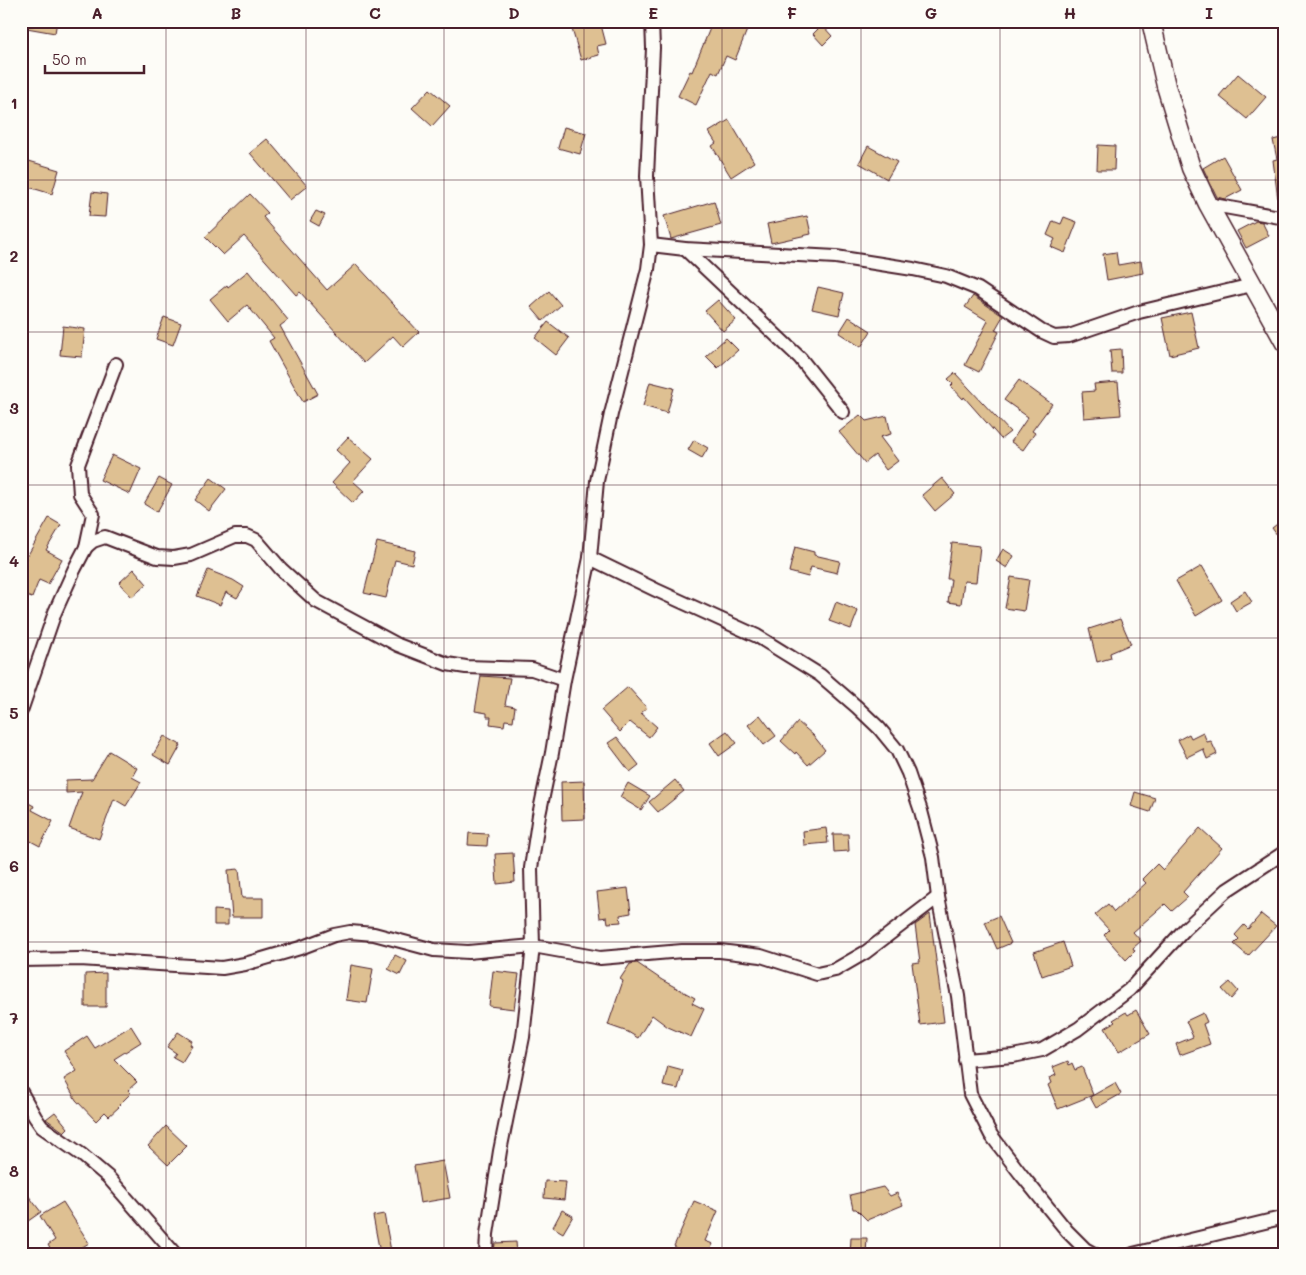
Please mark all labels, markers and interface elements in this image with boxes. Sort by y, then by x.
text: A [91,2,103,23]
text: B [231,2,241,23]
text: C [369,2,381,23]
text: D [508,2,520,23]
text: E [648,2,658,23]
text: F [787,2,797,23]
text: G [925,2,937,23]
text: H [1064,2,1076,23]
text: I [1205,2,1213,23]
scale bar [45,42,144,74]
text: 50 m [52,49,87,69]
text: 1 [10,92,18,113]
text: 2 [10,245,19,266]
text: 3 [9,397,19,418]
text: 4 [9,550,19,571]
text: 5 [9,702,19,723]
text: 6 [9,855,19,876]
text: 7 [10,1007,19,1028]
text: 8 [9,1160,19,1181]

